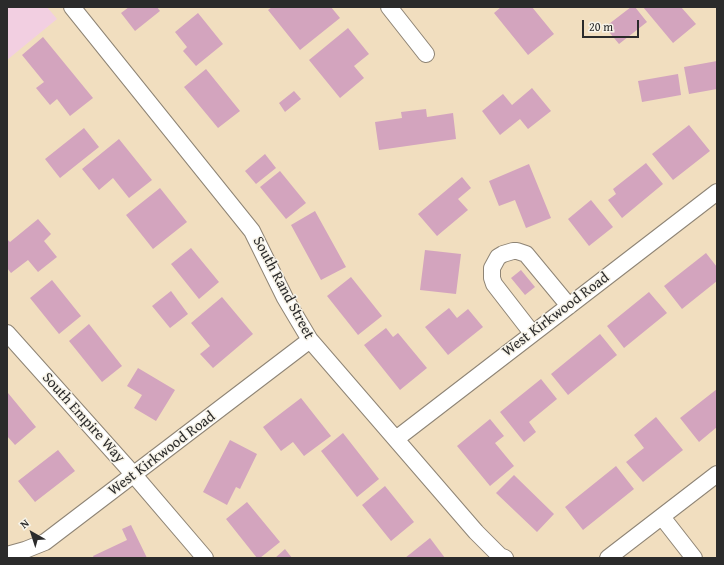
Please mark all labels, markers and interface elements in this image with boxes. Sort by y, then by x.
scale bar [584,12,641,38]
text: 20 m [589,18,613,35]
street label: South Rand Street [248,234,318,342]
street label: West Kirkwood Road [499,269,613,361]
street label: South Empire Way [38,369,128,467]
street label: West Kirkwood Road [105,408,219,500]
north arrow [12,513,52,553]
text: N [17,515,32,532]

